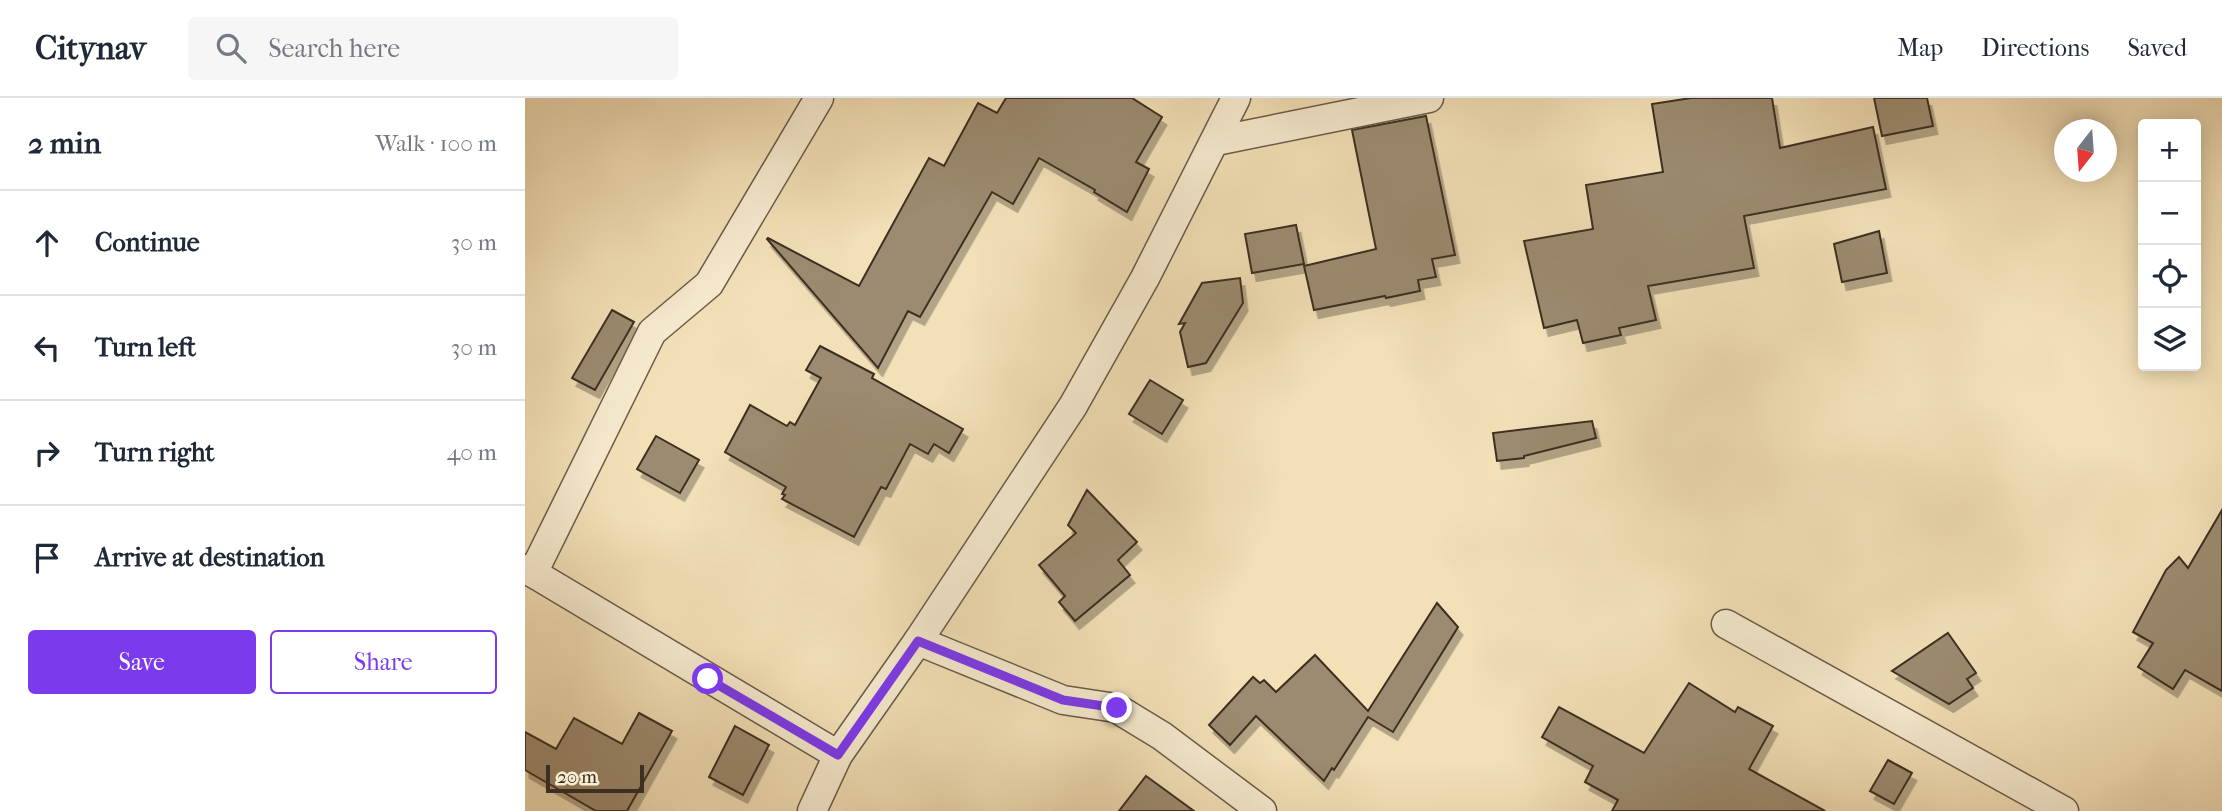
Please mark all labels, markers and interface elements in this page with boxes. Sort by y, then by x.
search box [188,17,678,80]
text: Citynav [35,29,146,68]
icon: search [212,29,250,67]
text: Search here [268,33,400,64]
text: Map [1897,34,1943,62]
text: Directions [1981,34,2089,62]
text: Saved [2127,34,2187,62]
north arrow [2054,119,2117,182]
map controls [2138,119,2201,371]
button: + [2138,119,2201,182]
text: 2 min [28,126,101,161]
text: Walk · 100 m [375,130,497,157]
button: − [2138,182,2201,245]
icon: ahead [28,224,66,262]
text: Continue [95,227,200,258]
text: 30 m [451,229,497,256]
button: locate [2138,245,2201,308]
button: layers [2138,308,2201,371]
icon: left [28,329,66,367]
text: Turn left [95,332,196,363]
text: 30 m [451,334,497,361]
icon: right [28,434,66,472]
text: Turn right [95,437,215,468]
text: 40 m [447,439,497,466]
icon: arrive [28,539,66,577]
text: Arrive at destination [95,542,325,573]
button: Save [28,630,256,694]
button: Share [270,630,497,694]
route start [692,663,723,694]
route end [1101,692,1132,723]
scale bar [546,762,644,794]
text: 20 m [557,766,597,788]

